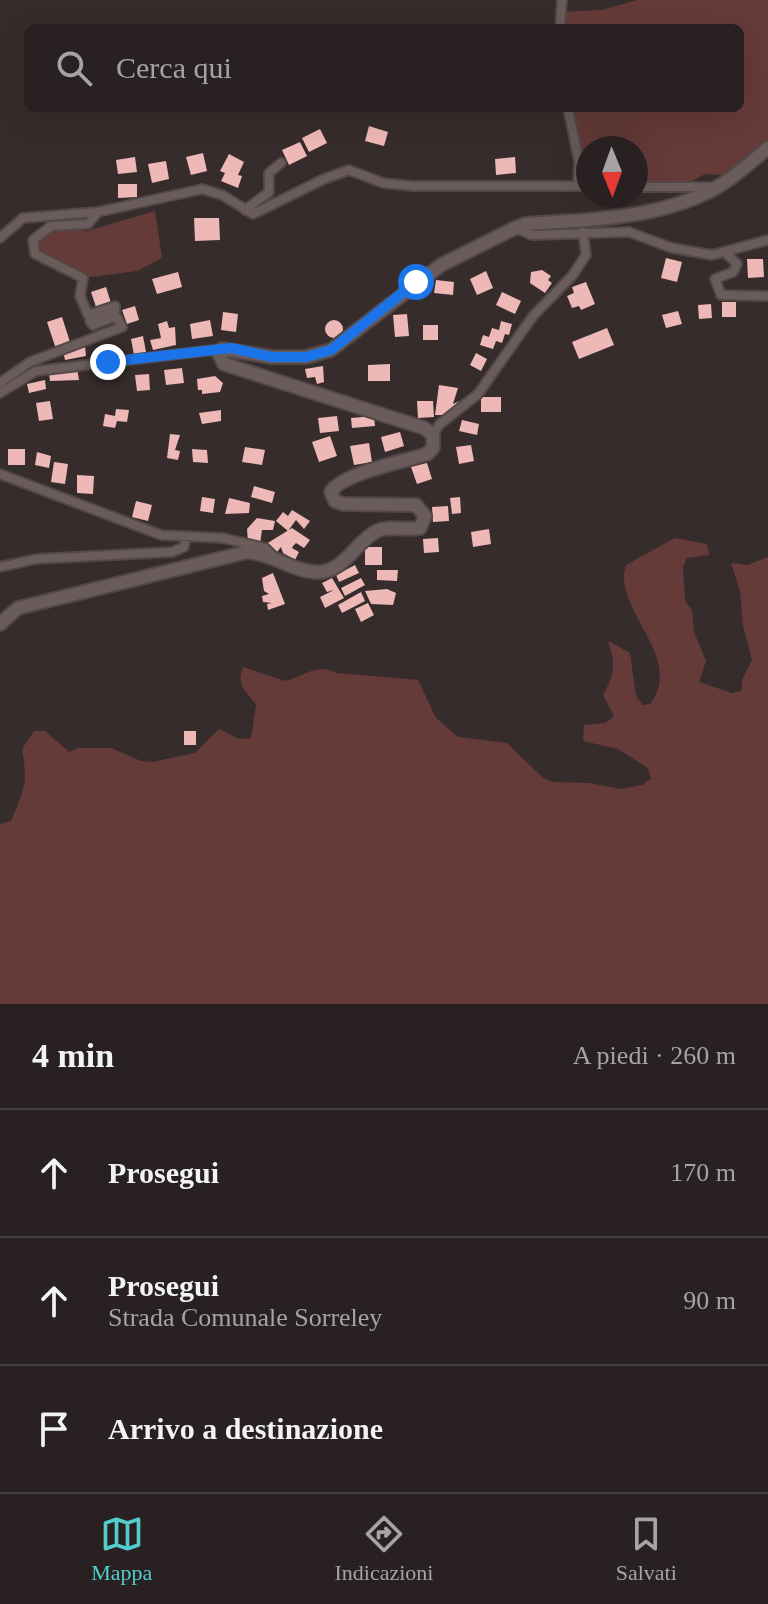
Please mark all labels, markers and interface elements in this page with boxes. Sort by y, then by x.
search box [24,24,744,112]
icon: search [52,46,96,90]
text: Cerca qui [116,51,232,84]
north arrow [576,136,648,208]
route start [398,264,434,300]
route end [90,344,126,380]
text: 4 min [32,1037,114,1074]
text: A piedi · 260 m [573,1041,736,1070]
icon: ahead [32,1151,76,1195]
text: Prosegui [108,1156,219,1189]
text: 170 m [670,1158,736,1187]
text: Prosegui [108,1269,219,1302]
icon: ahead [32,1279,76,1323]
text: 90 m [683,1286,736,1315]
text: Strada Comunale Sorreley [108,1303,382,1332]
icon: arrive [32,1407,76,1451]
text: Arrivo a destinazione [108,1412,383,1445]
tab: Mappa [91,1512,152,1586]
tab: Indicazioni [334,1512,433,1586]
tab: Salvati [616,1512,677,1586]

